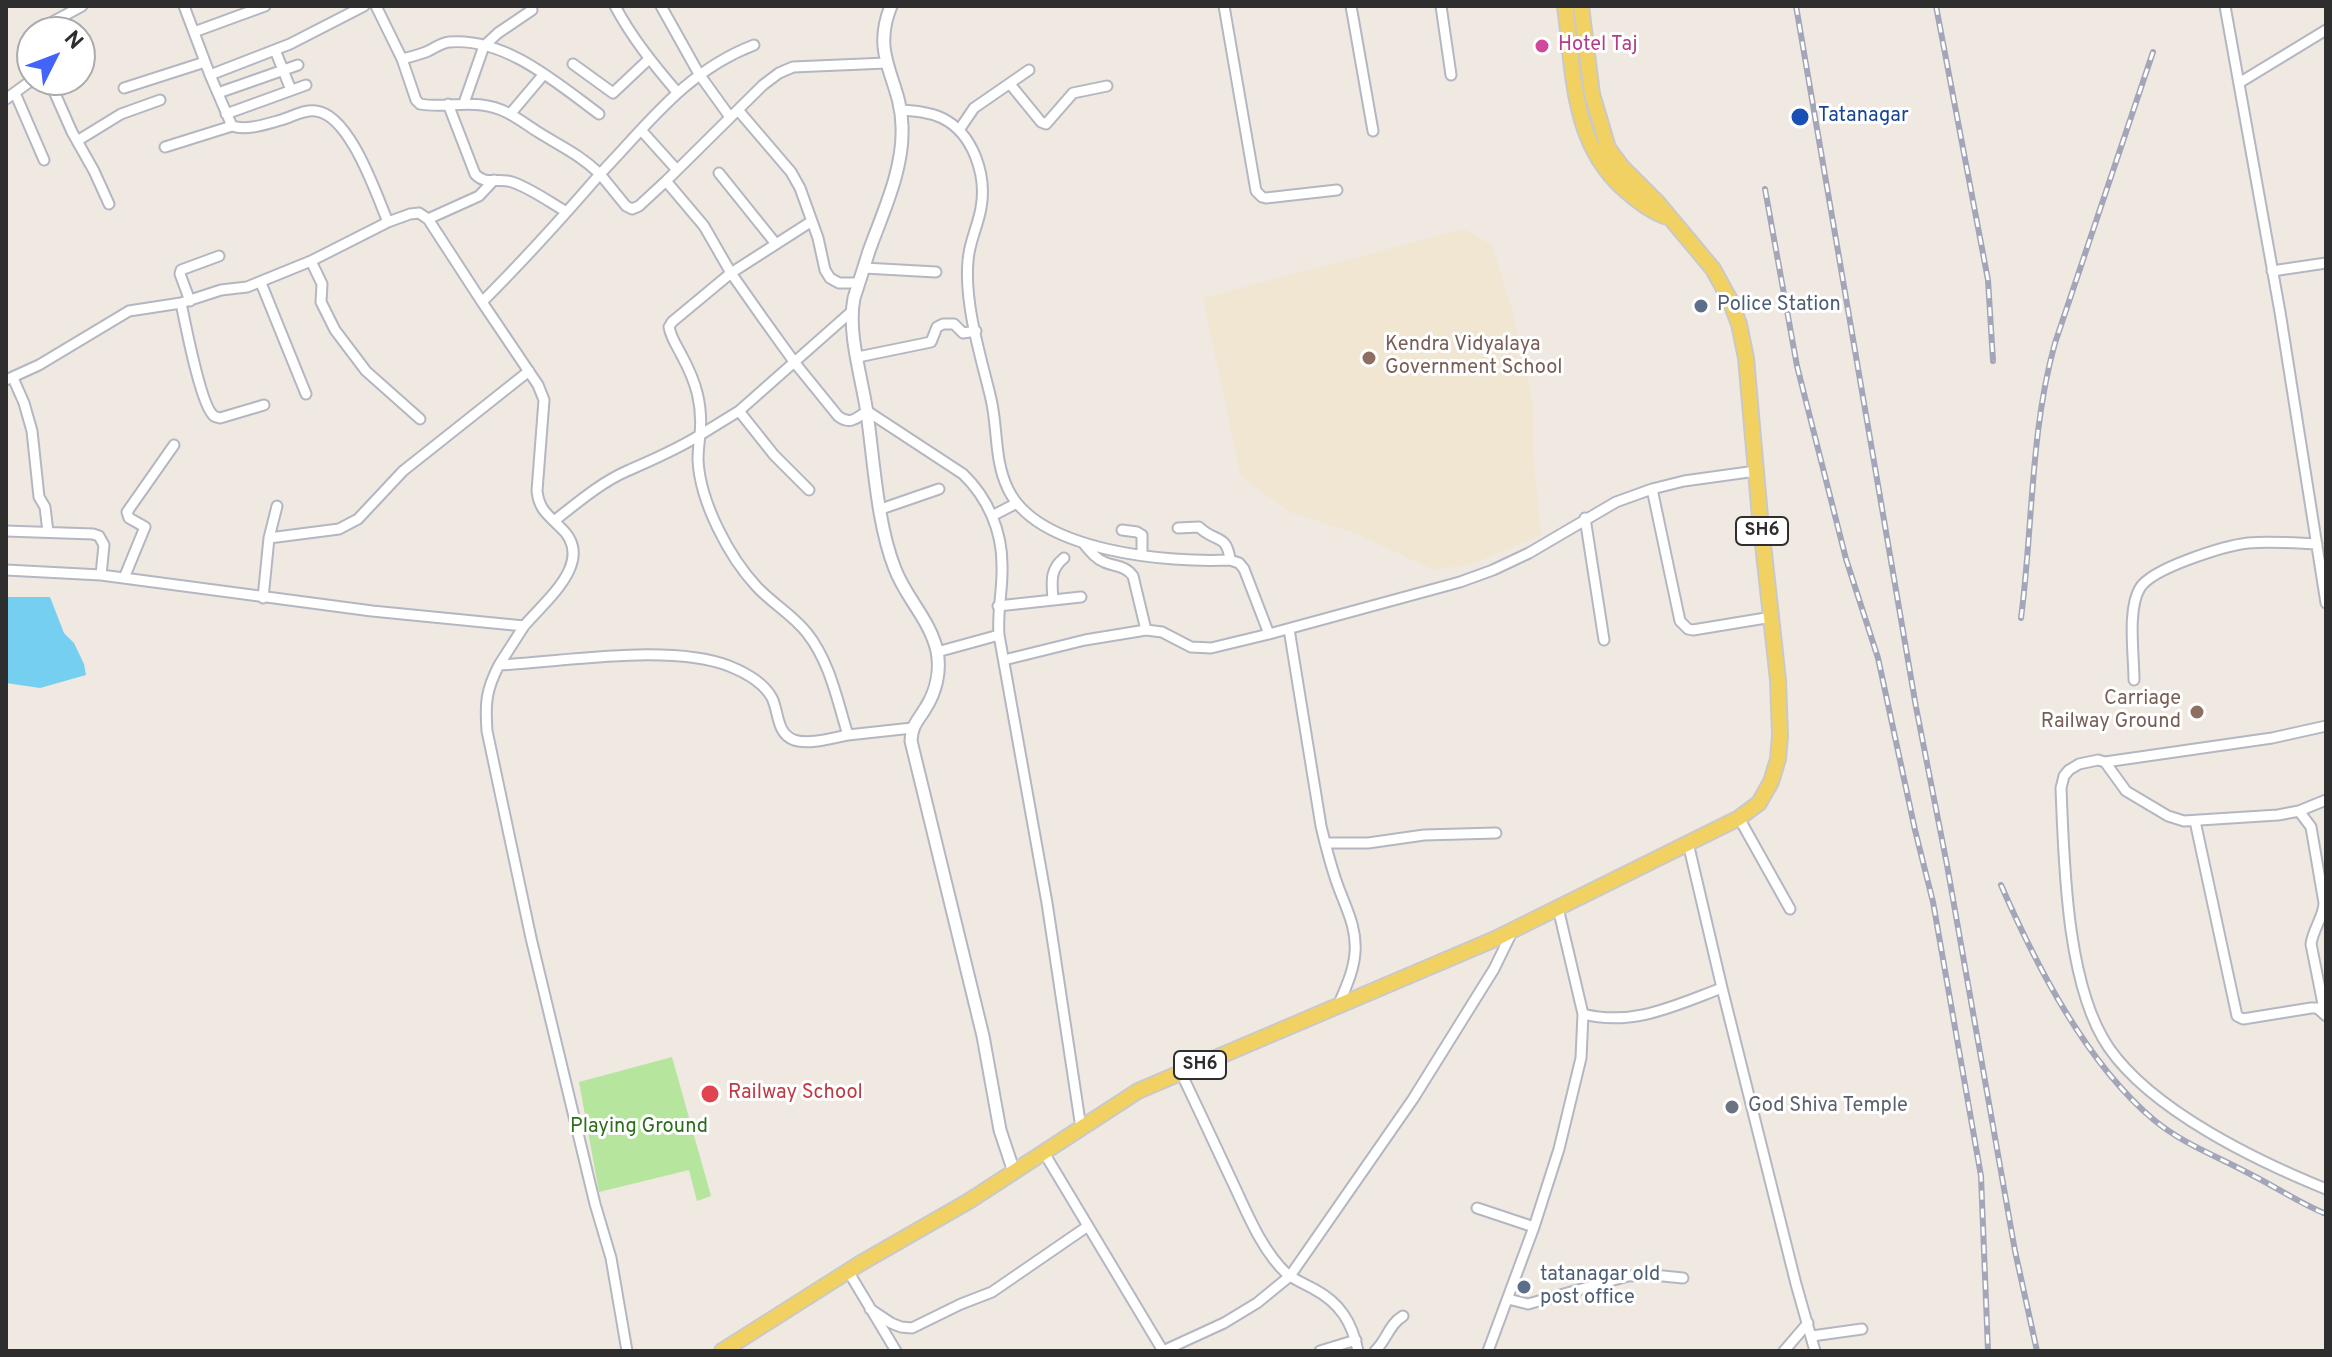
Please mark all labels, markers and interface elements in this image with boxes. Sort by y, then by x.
north arrow [16,16,96,96]
text: N [57,26,88,56]
place label: Hotel Taj [1558,34,1638,58]
marker: Hotel Taj [1533,37,1551,55]
place label: Tatanagar [1818,105,1909,129]
marker: Tatanagar [1789,106,1811,128]
place label: Police Station [1717,294,1841,318]
marker: Police Station [1692,297,1710,315]
place label: Kendra Vidyalaya Government School [1385,334,1563,381]
marker: Kendra Vidyalaya Government School [1360,349,1378,367]
road number: SH6 [1736,517,1788,545]
place label: Carriage Railway Ground [2041,688,2181,735]
marker: Carriage Railway Ground [2188,703,2206,721]
road number: SH6 [1174,1051,1226,1079]
place label: Railway School [728,1082,863,1106]
marker: Railway School [699,1083,721,1105]
place label: God Shiva Temple [1748,1095,1908,1119]
marker: God Shiva Temple [1723,1098,1741,1116]
park label: Playing Ground [570,1116,708,1140]
place label: tatanagar old post office [1540,1264,1660,1311]
marker: tatanagar old post office [1515,1278,1533,1296]

